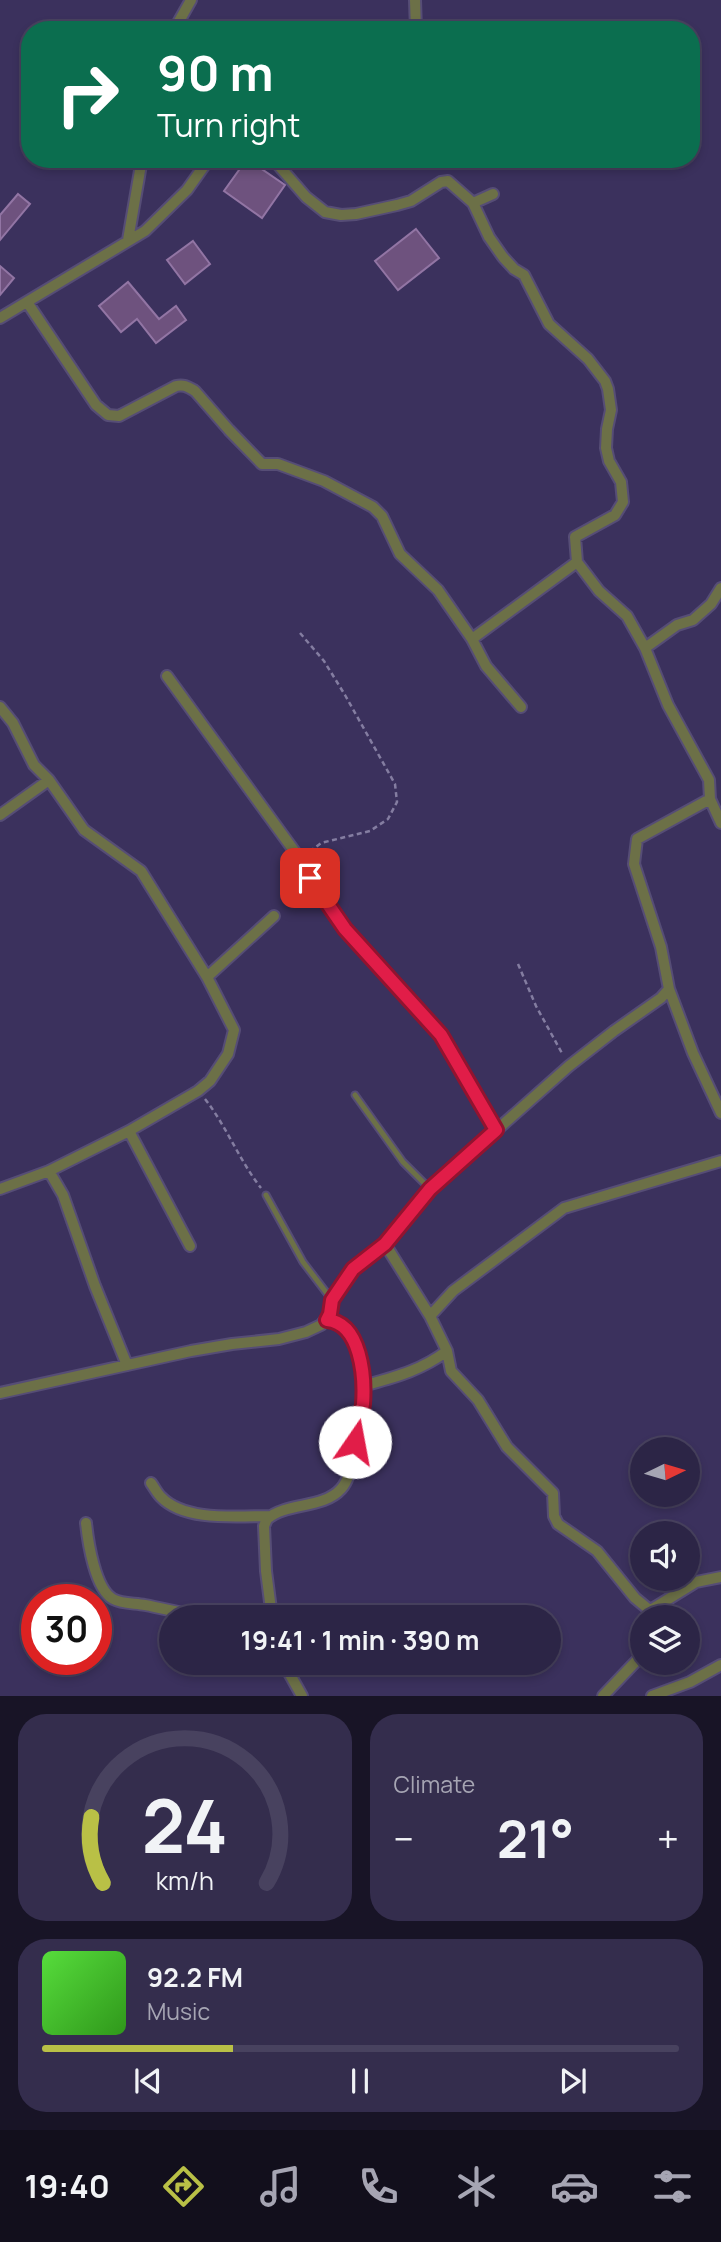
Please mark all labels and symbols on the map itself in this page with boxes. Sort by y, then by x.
pin [280,848,340,908]
position arrow [318,1405,392,1479]
north arrow [630,1437,700,1507]
speed limit sign: 30 [21,1584,112,1675]

